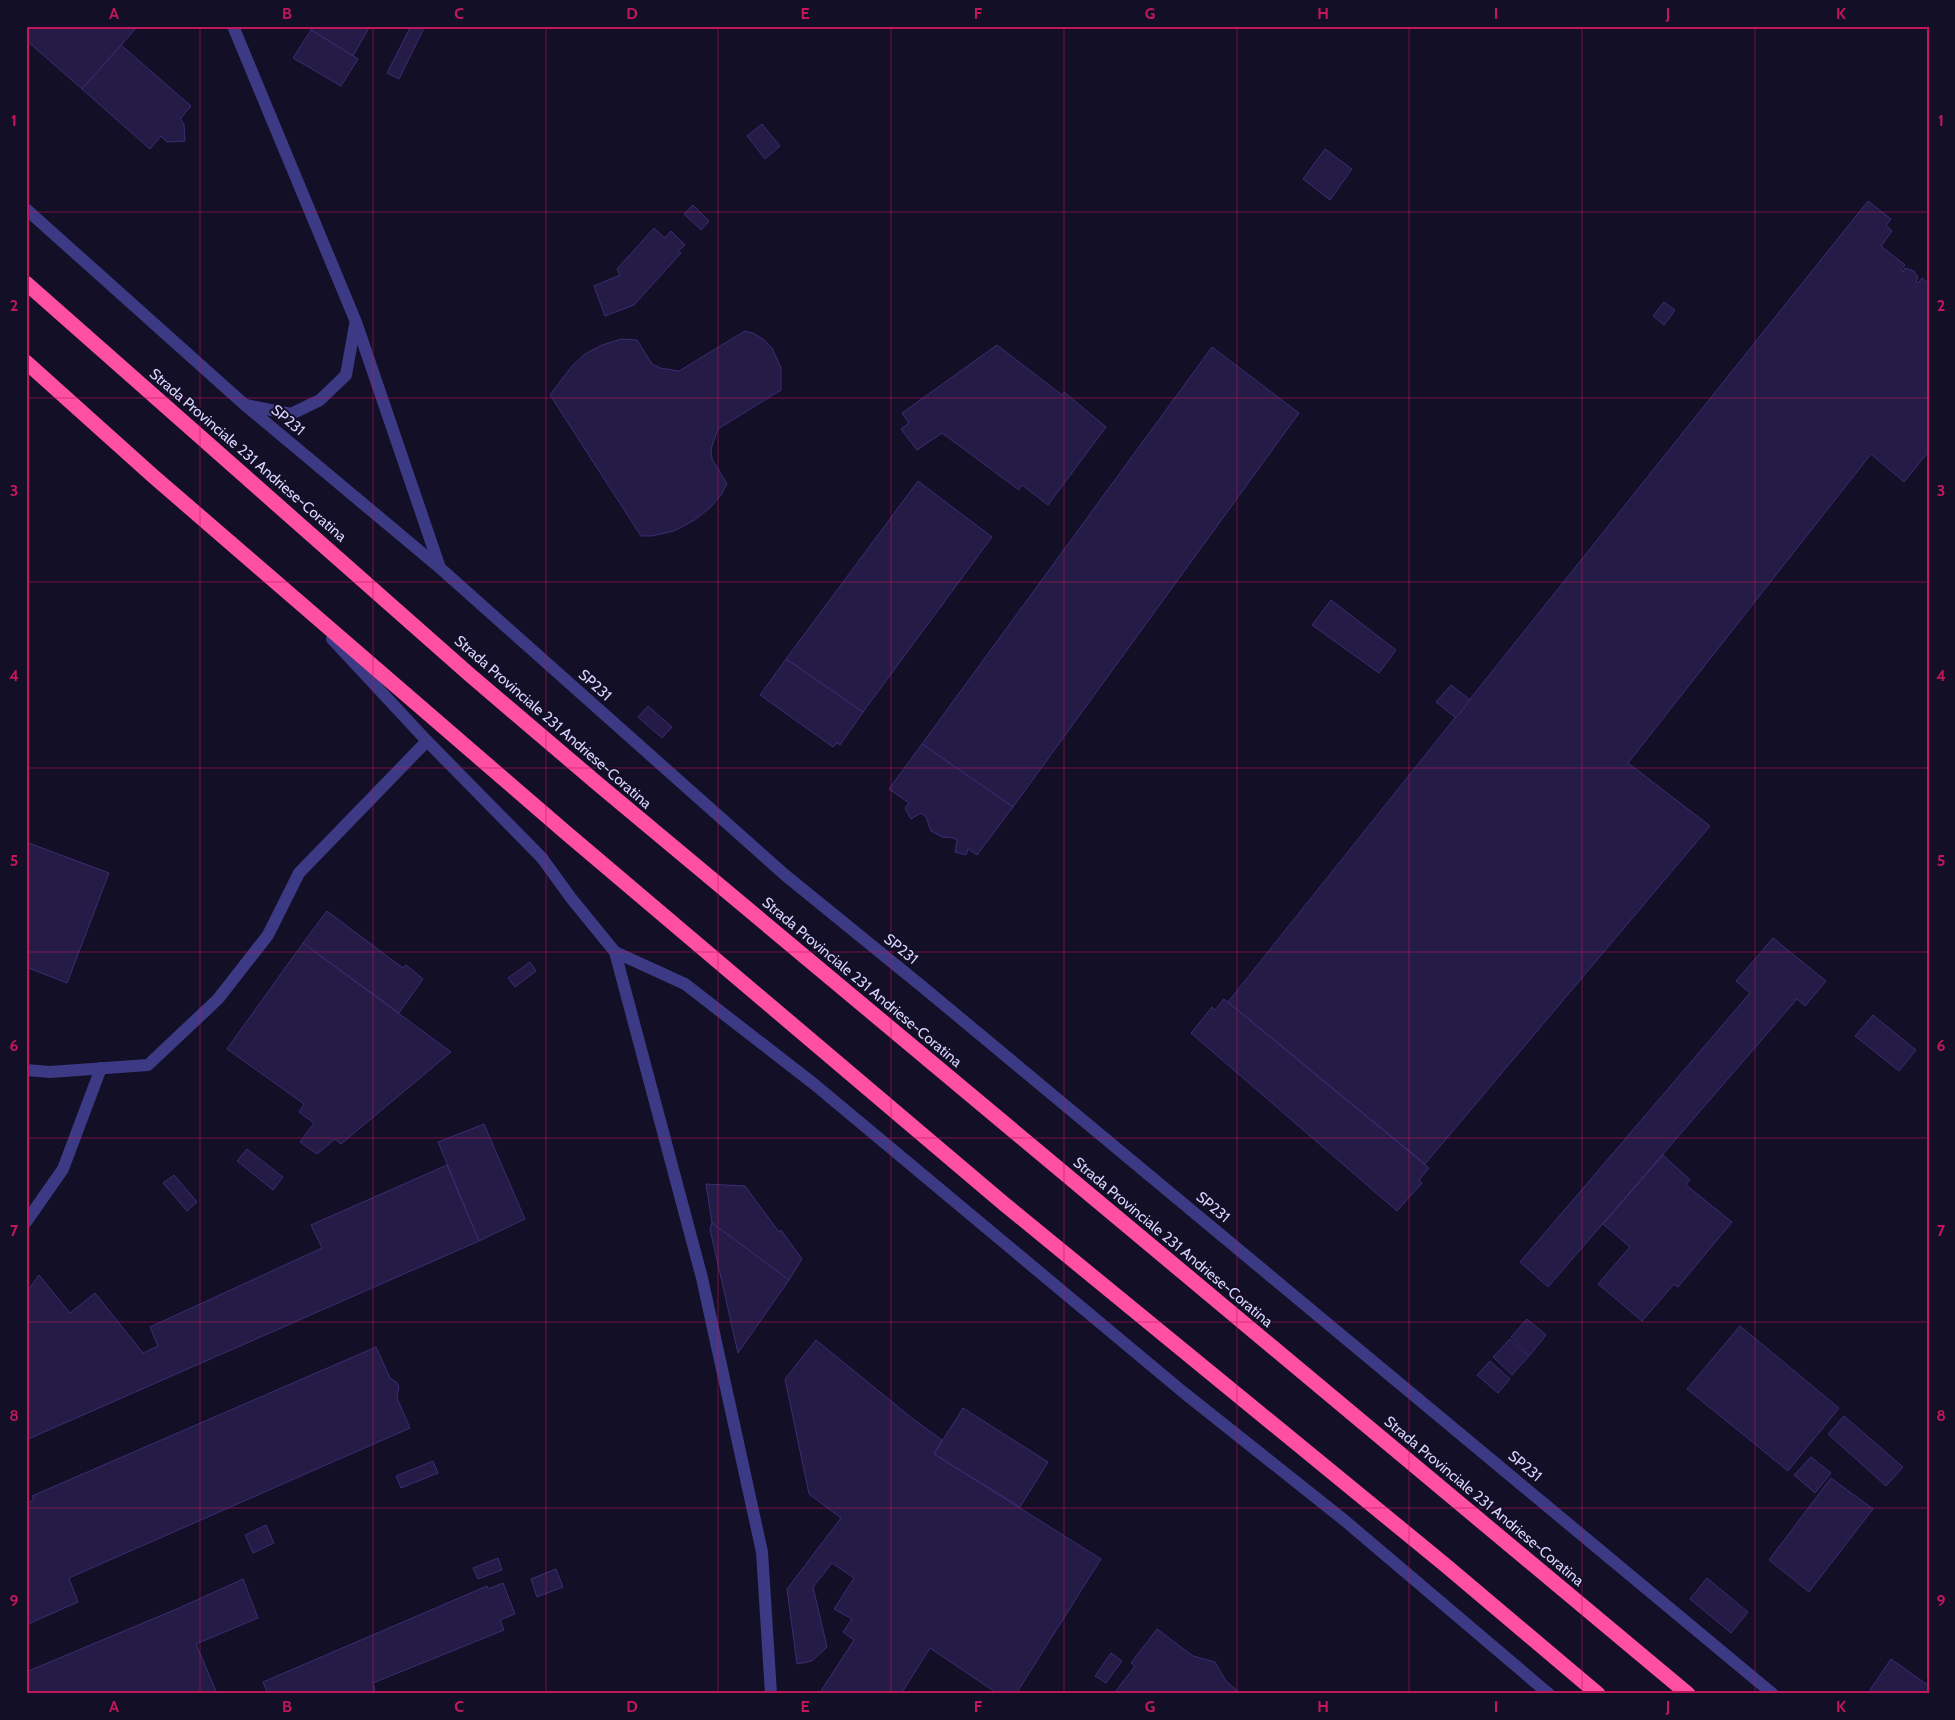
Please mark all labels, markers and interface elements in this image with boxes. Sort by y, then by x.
text: A [109,4,119,23]
text: B [282,4,292,23]
text: C [454,4,464,23]
text: D [626,4,638,23]
text: E [800,4,810,23]
text: F [974,4,983,23]
text: G [1145,4,1155,23]
text: H [1317,4,1329,23]
text: I [1494,4,1498,23]
text: J [1665,4,1670,23]
text: K [1836,4,1846,23]
text: 1 [11,111,17,130]
text: 1 [1938,111,1944,130]
text: 2 [10,296,18,315]
text: 2 [1937,296,1945,315]
street label: Strada Provinciale 231 Andriese-Coratina [146,365,351,546]
street label: SP231 [268,401,308,439]
text: 3 [10,481,18,500]
text: 3 [1937,481,1945,500]
street label: Strada Provinciale 231 Andriese-Coratina [451,632,656,813]
text: 4 [9,666,19,685]
street label: SP231 [575,666,615,704]
text: 4 [1936,666,1946,685]
text: 5 [10,851,18,870]
text: 5 [1937,851,1945,870]
street label: Strada Provinciale 231 Andriese-Coratina [759,893,966,1071]
street label: SP231 [880,930,922,968]
text: 6 [10,1036,19,1055]
text: 6 [1937,1036,1946,1055]
street label: Strada Provinciale 231 Andriese-Coratina [1070,1153,1277,1331]
street label: SP231 [1193,1188,1233,1226]
text: 7 [10,1221,19,1240]
text: 7 [1937,1221,1946,1240]
text: 8 [9,1406,19,1425]
text: 8 [1936,1406,1946,1425]
street label: Strada Provinciale 231 Andriese-Coratina [1381,1412,1588,1590]
street label: SP231 [1505,1447,1545,1485]
text: 9 [10,1591,19,1610]
text: 9 [1937,1591,1946,1610]
text: A [109,1697,119,1716]
text: B [282,1697,292,1716]
text: C [454,1697,464,1716]
text: D [626,1697,638,1716]
text: E [800,1697,810,1716]
text: F [974,1697,983,1716]
text: G [1145,1697,1155,1716]
text: H [1317,1697,1329,1716]
text: I [1494,1697,1498,1716]
text: J [1665,1697,1670,1716]
text: K [1836,1697,1846,1716]

